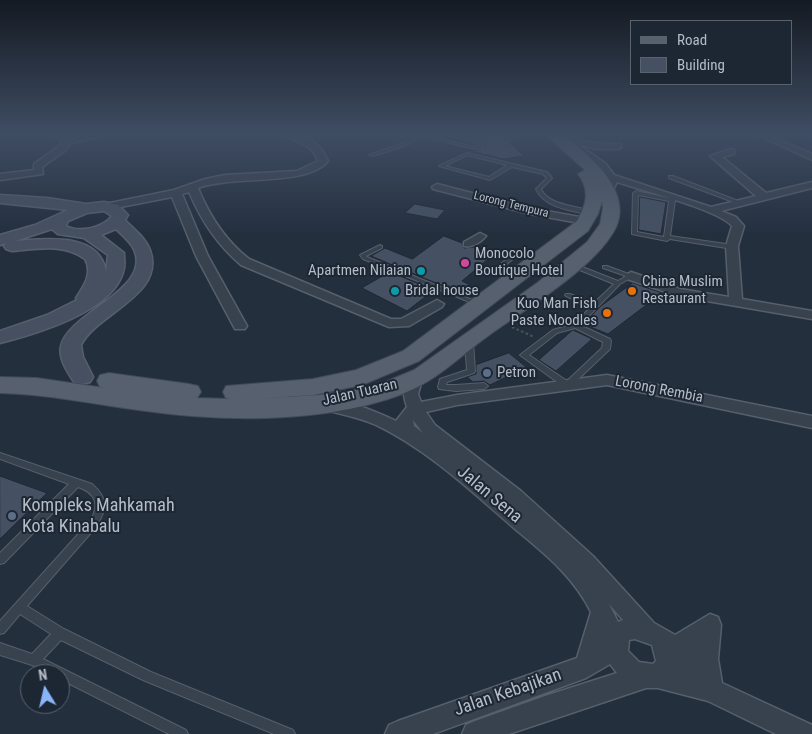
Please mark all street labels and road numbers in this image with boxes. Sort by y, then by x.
street label: Lorong Tempura [472,189,550,221]
street label: Lorong Rembia [614,373,704,407]
street label: Jalan Tuaran [321,376,399,410]
street label: Jalan Sena [452,462,526,528]
street label: Jalan Kebajikan [452,665,564,721]

